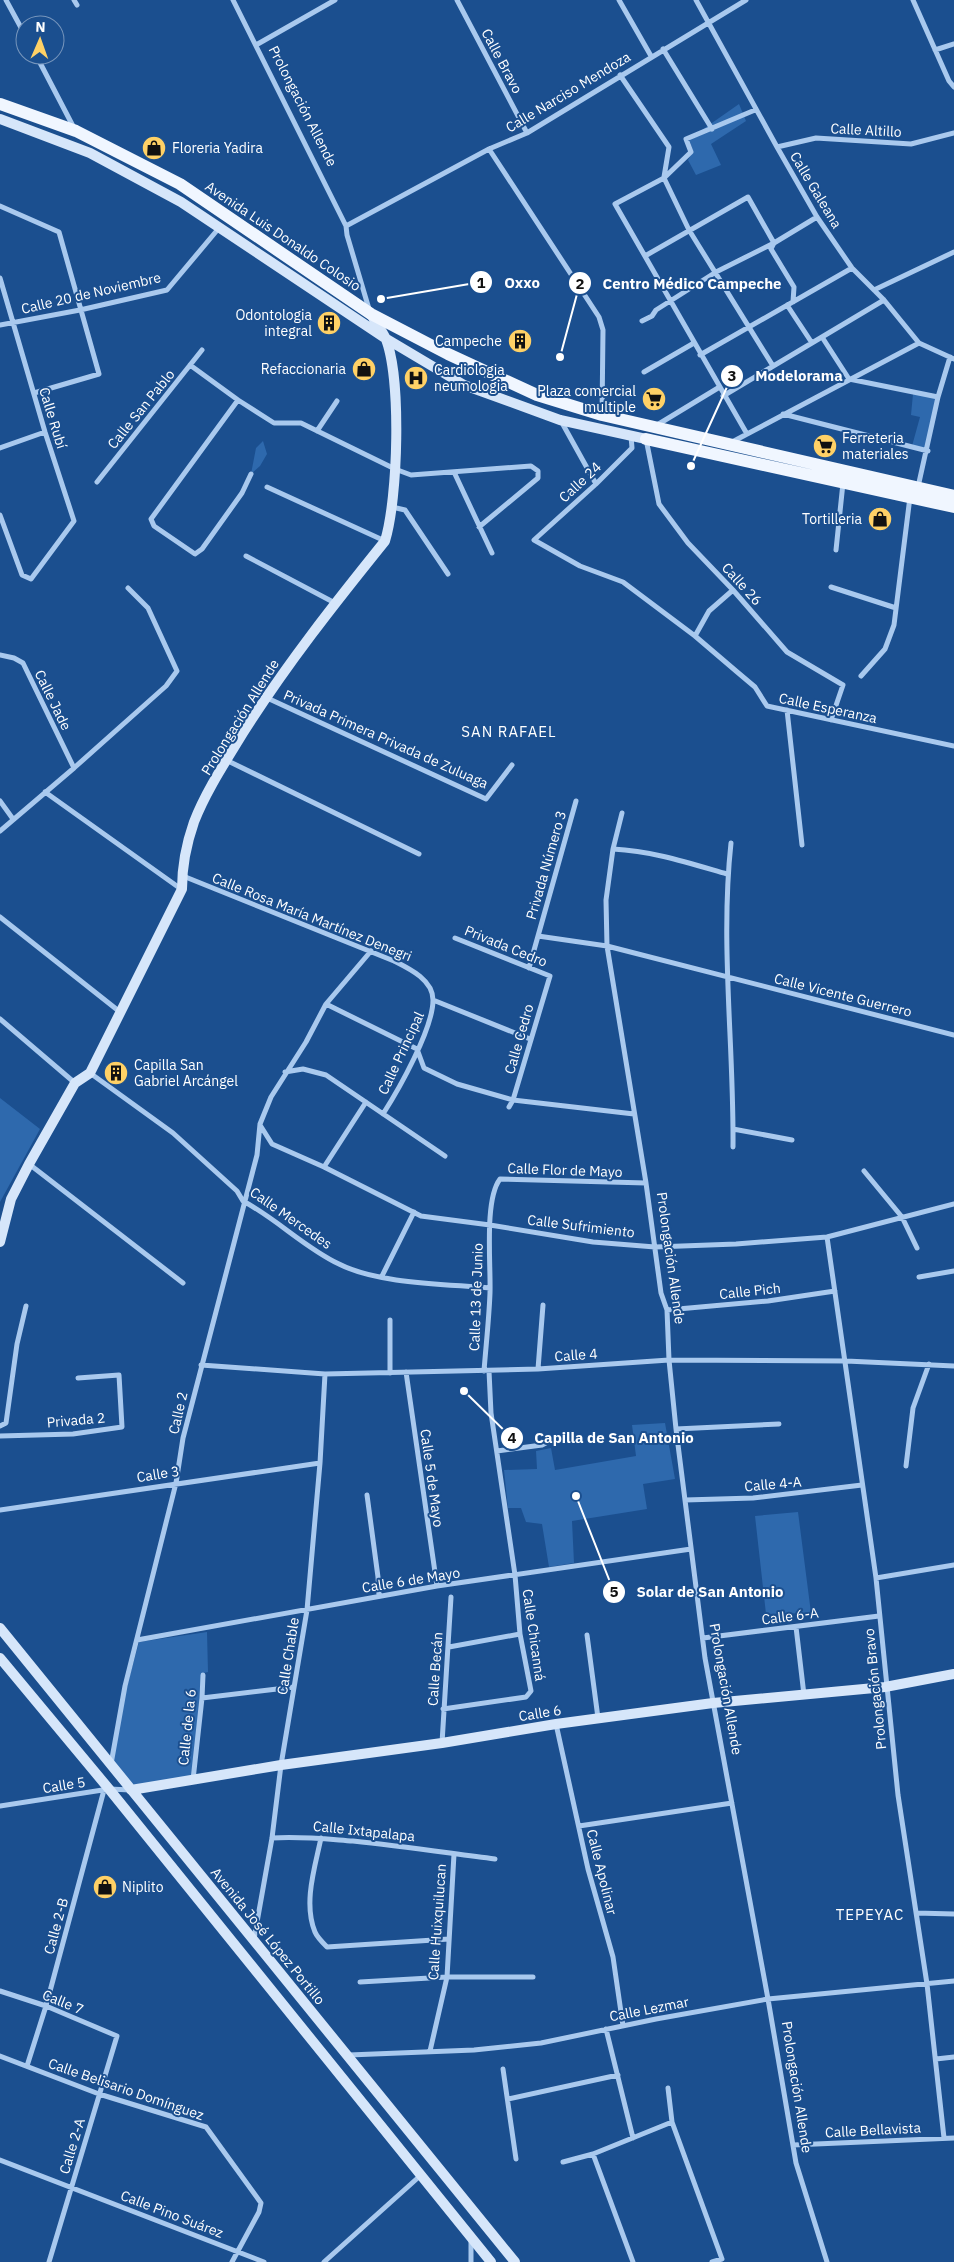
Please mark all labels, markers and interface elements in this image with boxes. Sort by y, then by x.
north arrow [15,15,65,65]
text: N [35,18,46,36]
street label: Calle Bravo [477,25,527,97]
street label: Prolongación Allende [265,43,341,170]
street label: Calle Narciso Mendoza [502,47,634,136]
street label: Calle Altillo [830,119,902,141]
shop icon: Floreria Yadira [141,135,167,161]
place label: Floreria Yadira [172,139,263,157]
street label: Calle Galeana [786,148,846,232]
street label: Avenida Luis Donaldo Colosio [202,177,364,295]
callout: Oxxo [469,267,550,297]
street label: Calle 20 de Noviembre [19,268,163,318]
callout: Centro Médico Campeche [568,268,792,298]
text: 1 [476,273,486,292]
text: Oxxo [504,273,540,292]
text: 2 [575,274,585,293]
text: Centro Médico Campeche [602,274,782,293]
place label: Odontologia integral [235,306,313,340]
building icon: Odontologia integral [316,310,342,336]
building icon: Campeche [507,328,533,354]
place label: Campeche [435,332,502,350]
shop icon: Refaccionaria [351,356,377,382]
place label: Refaccionaria [261,360,347,378]
place label: Cardiologia neumologia [434,361,508,395]
callout: Modelorama [720,361,852,391]
street label: Calle San Pablo [103,365,179,452]
hospital icon: Cardiologia neumologia [403,365,429,391]
text: 3 [727,366,737,385]
text: Modelorama [755,366,843,385]
place label: Plaza comercial multiple [537,382,636,416]
street label: Calle Rubí [35,385,71,451]
supermarket icon: Plaza comercial multiple [641,386,667,412]
place label: Ferreteria materiales [842,429,909,463]
supermarket icon: Ferreteria materiales [812,433,838,459]
street label: Calle 24 [555,458,605,506]
shop icon: Tortilleria [867,506,893,532]
place label: Tortilleria [802,510,863,528]
street label: Calle 26 [718,559,766,609]
street label: Prolongación Allende [197,655,283,778]
street label: Calle Jade [31,667,75,733]
street label: Privada Primera Privada de Zuluaga [281,686,492,793]
street label: Calle Esperanza [777,689,879,727]
district label: SAN RAFAEL [461,722,557,741]
street label: Privada Número 3 [522,808,570,922]
street label: Calle Rosa María Martínez Denegri [210,869,414,965]
street label: Privada Cedro [462,921,550,971]
street label: Calle Vicente Guerrero [772,969,914,1021]
street label: Calle Cedro [500,1002,538,1076]
street label: Calle Principal [374,1008,428,1097]
place label: Capilla San Gabriel Arcángel [134,1056,238,1090]
building icon: Capilla San Gabriel Arcángel [103,1060,129,1086]
street label: Calle Flor de Mayo [507,1159,623,1181]
street label: Calle Mercedes [246,1183,336,1253]
street label: Prolongación Allende [653,1191,689,1326]
street label: Calle Sufrimiento [526,1210,636,1242]
street label: Calle 13 de Junio [465,1242,487,1351]
street label: Calle Pich [718,1279,782,1303]
street label: Calle 4 [554,1345,598,1365]
street label: Calle 2 [164,1390,192,1436]
street label: Privada 2 [46,1408,106,1432]
callout: Capilla de San Antonio [499,1423,704,1453]
street label: Calle 5 de Mayo [416,1428,448,1528]
text: 4 [507,1428,517,1447]
text: Capilla de San Antonio [534,1428,694,1447]
street label: Calle 3 [135,1462,181,1486]
street label: Calle 4-A [744,1473,802,1495]
street label: Calle 6 de Mayo [361,1563,461,1597]
callout: Solar de San Antonio [602,1577,794,1607]
text: 5 [609,1582,619,1601]
text: Solar de San Antonio [636,1582,784,1601]
street label: Calle Chicanná [519,1588,549,1683]
street label: Calle 6-A [760,1604,820,1628]
street label: Calle Chable [273,1616,303,1696]
street label: Prolongación Allende [706,1622,746,1756]
street label: Prolongación Bravo [860,1627,890,1750]
street label: Calle Becán [423,1631,447,1707]
street label: Calle de la 6 [174,1688,200,1766]
street label: Calle 6 [517,1701,563,1725]
street label: Calle 5 [41,1773,87,1797]
street label: Calle Ixtapalapa [312,1817,416,1845]
street label: Calle Apolinar [583,1827,621,1917]
street label: Calle Huixquilucan [424,1863,450,1981]
street label: Avenida José López Portillo [207,1864,329,2008]
shop icon: Niplito [92,1874,118,1900]
place label: Niplito [122,1878,164,1896]
street label: Calle 2-B [40,1896,72,1956]
district label: TEPEYAC [836,1905,904,1924]
street label: Calle 7 [40,1986,86,2018]
street label: Calle Lezmar [608,1992,690,2026]
street label: Prolongación Allende [778,2020,816,2155]
street label: Calle Belisario Domínguez [46,2054,207,2124]
street label: Calle 2-A [55,2116,89,2176]
street label: Calle Bellavista [825,2118,922,2141]
street label: Calle Pino Suárez [118,2186,226,2242]

